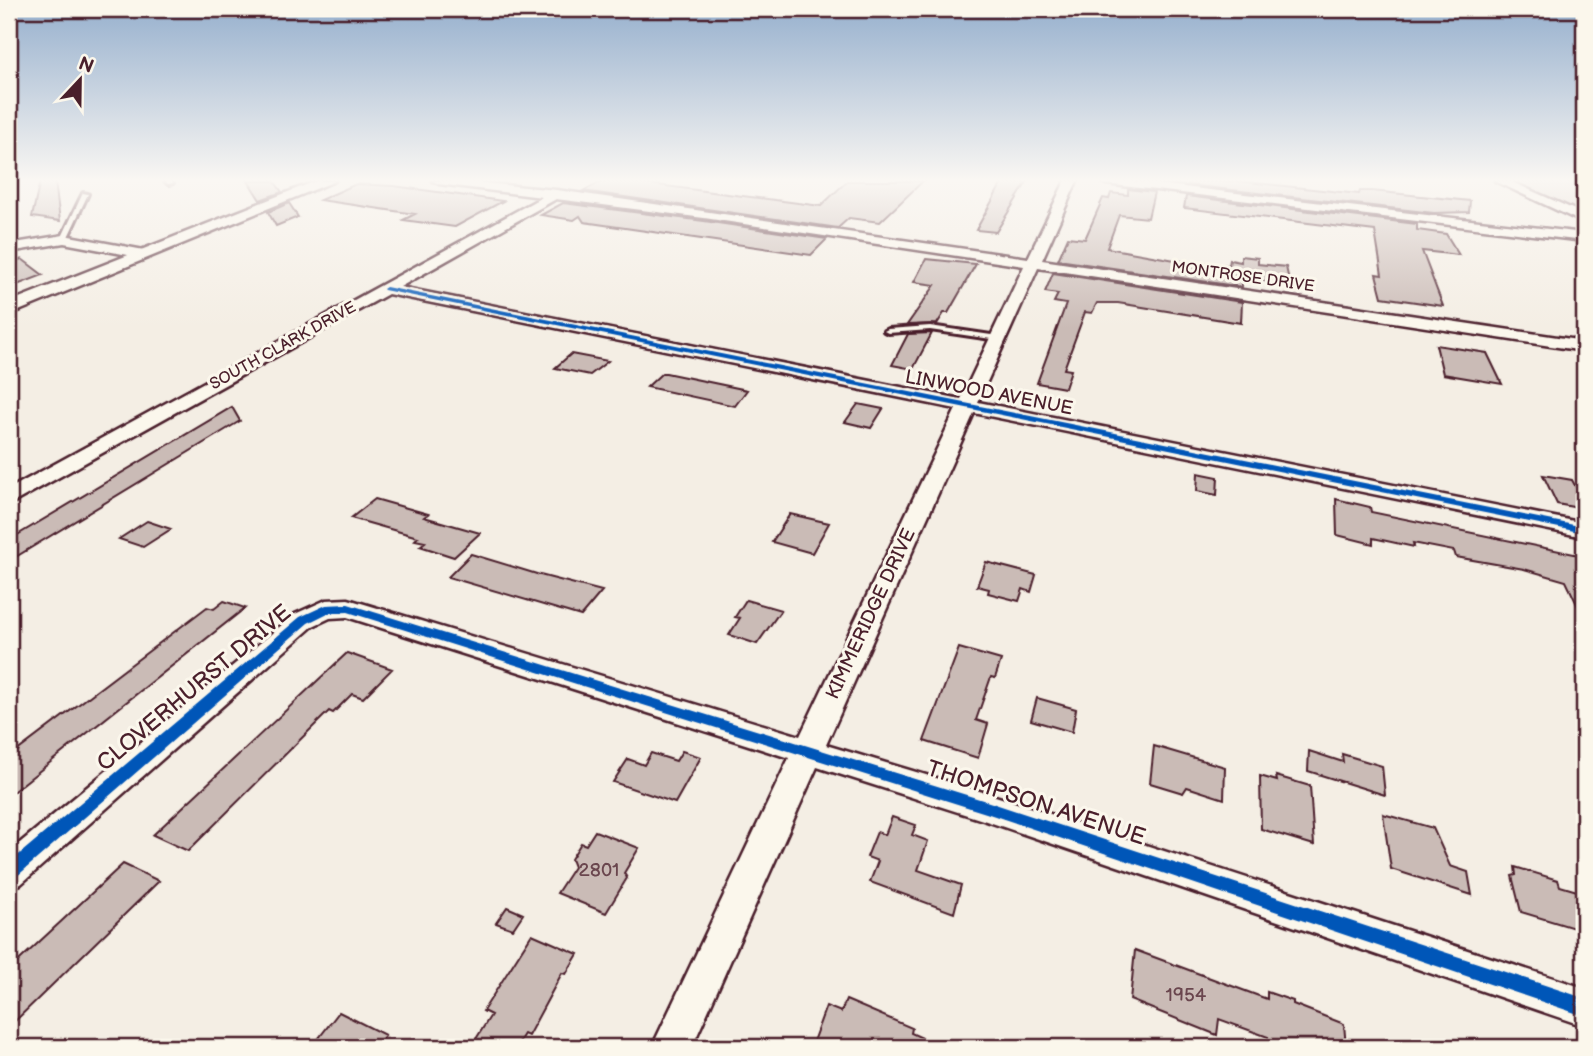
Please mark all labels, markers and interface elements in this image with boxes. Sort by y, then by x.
north arrow [46,46,116,116]
text: N [75,52,97,79]
street label: MONTROSE DRIVE [1170,258,1316,296]
street label: SOUTH CLARK DRIVE [207,298,359,394]
street label: LINWOOD AVENUE [903,365,1075,421]
street label: KIMMERIDGE DRIVE [821,525,921,703]
street label: CLOVERHURST DRIVE [91,599,297,777]
street label: THOMPSON AVENUE [923,754,1149,852]
house number: 2801 [579,859,619,882]
house number: 1954 [1166,984,1207,1007]

